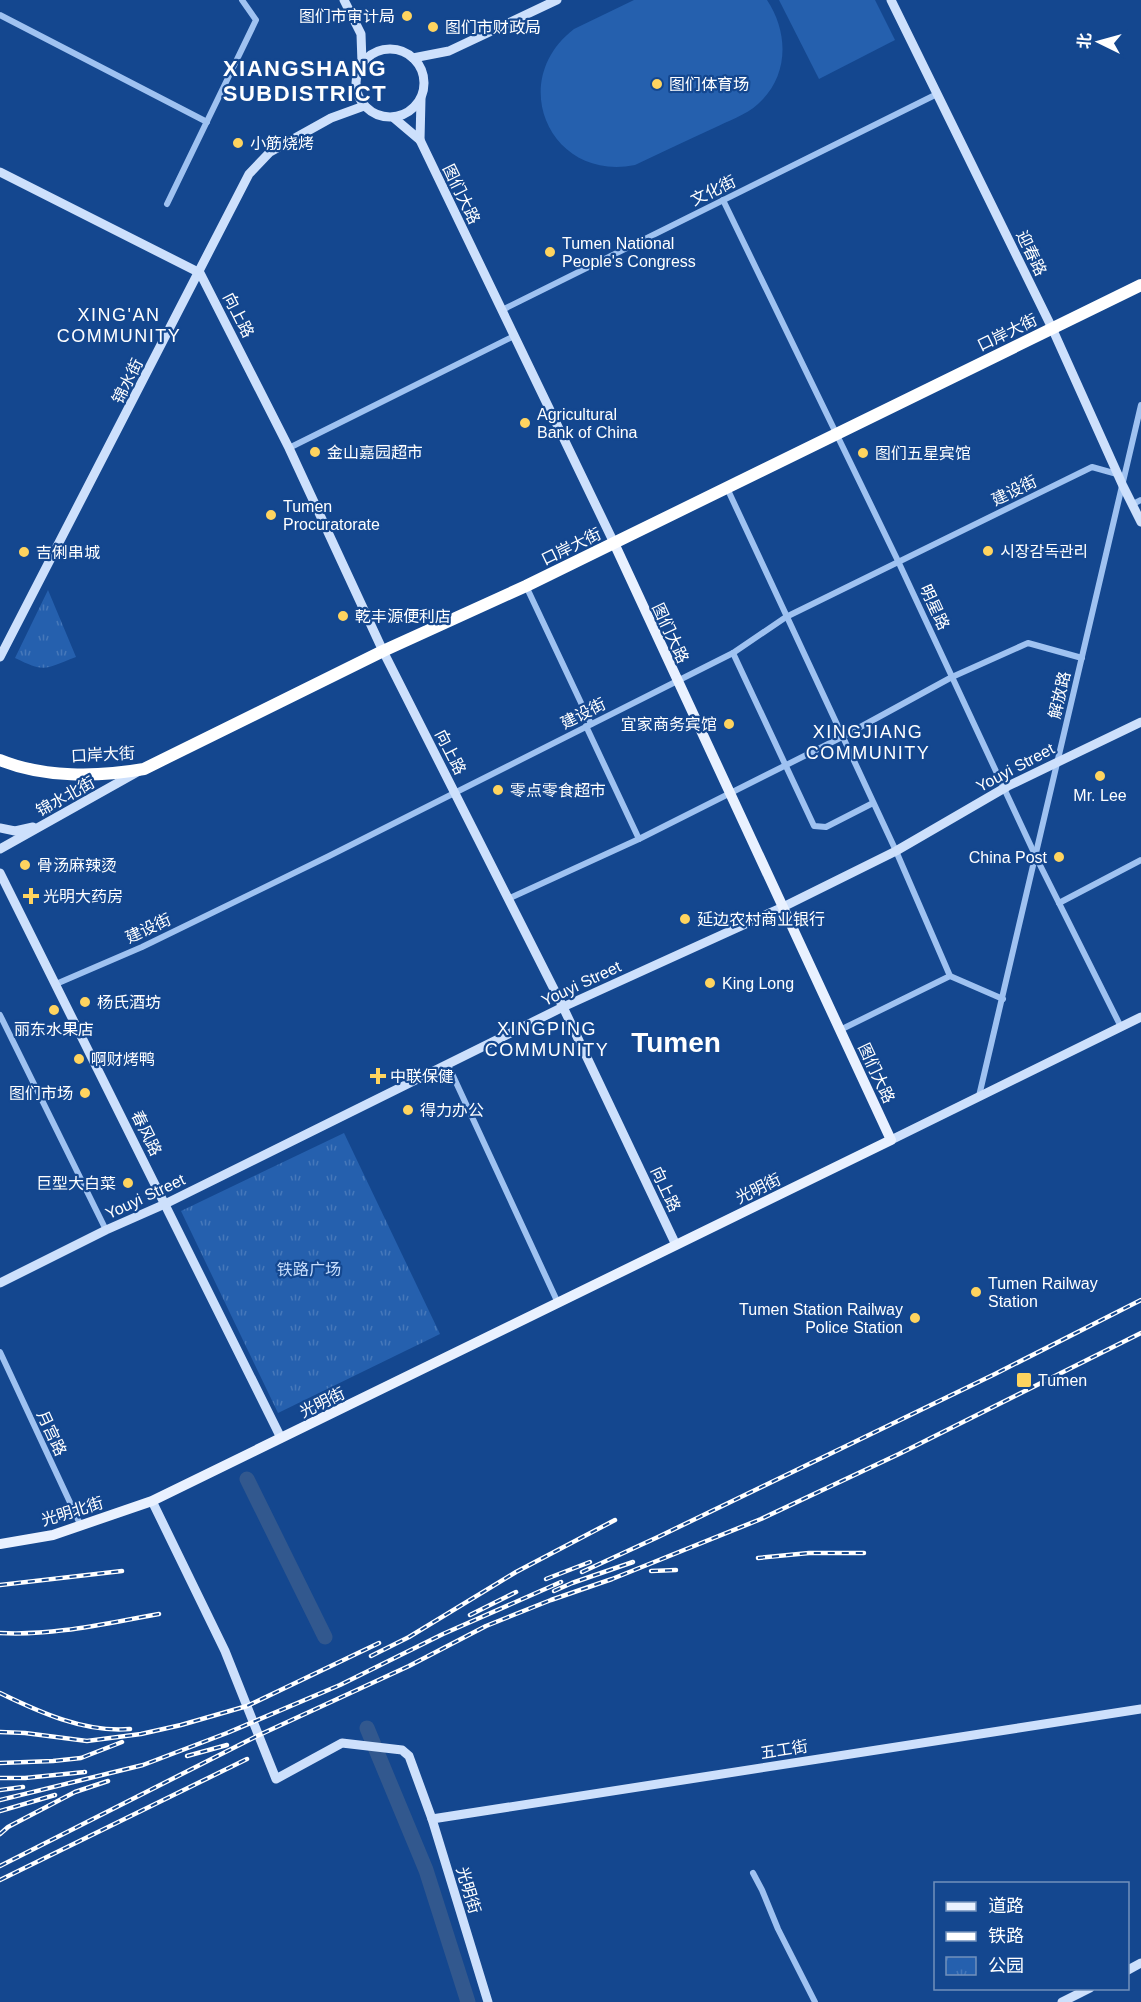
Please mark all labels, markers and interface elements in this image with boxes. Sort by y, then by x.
place label: 图们市审计局 [299,8,395,25]
marker: 图们市审计局 [400,9,414,23]
north arrow [1069,12,1129,72]
place label: 图们市财政局 [445,19,541,36]
marker: 图们市财政局 [426,20,440,34]
text: 北 [1075,32,1094,49]
district label: XIANGSHANG SUBDISTRICT [223,56,387,106]
place label: 图们体育场 [669,76,749,93]
marker: 图们体育场 [650,77,664,91]
place label: 小筋烧烤 [250,135,314,152]
marker: 小筋烧烤 [231,136,245,150]
street label: 图们大路 [440,162,483,227]
street label: 文化街 [688,172,739,209]
street label: 迎春路 [1013,228,1050,279]
place label: Tumen National People's Congress [562,235,696,270]
marker: Tumen National People's Congress [543,245,557,259]
street label: 向上路 [220,290,257,340]
district label: XING'AN COMMUNITY [57,305,181,346]
street label: 口岸大街 [975,311,1040,354]
street label: 锦水街 [109,356,146,406]
place label: Agricultural Bank of China [537,406,638,441]
marker: Agricultural Bank of China [518,416,532,430]
place label: 金山嘉园超市 [327,444,423,461]
marker: 金山嘉园超市 [308,445,322,459]
place label: 图们五星宾馆 [875,445,971,462]
marker: 图们五星宾馆 [856,446,870,460]
street label: 建设街 [989,472,1040,509]
place label: Tumen Procuratorate [283,498,380,533]
marker: Tumen Procuratorate [264,508,278,522]
street label: 口岸大街 [539,525,604,568]
place label: 시장감독관리 [1000,543,1088,560]
place label: 吉俐串城 [36,544,100,561]
marker: 시장감독관리 [981,544,995,558]
marker: 吉俐串城 [17,545,31,559]
street label: 明星路 [917,582,952,633]
street label: 图们大路 [649,601,692,666]
place label: 乾丰源便利店 [355,608,451,625]
marker: 乾丰源便利店 [336,609,350,623]
street label: 解放路 [1046,670,1073,720]
street label: 建设街 [558,695,608,732]
place label: 宜家商务宾馆 [621,716,717,733]
marker: 宜家商务宾馆 [722,717,736,731]
district label: XINGJIANG COMMUNITY [806,722,930,763]
street label: 向上路 [432,727,469,777]
street label: Youyi Street [973,740,1058,795]
street label: 口岸大街 [71,744,135,765]
marker: Mr. Lee [1093,769,1107,783]
street label: 锦水北街 [33,773,97,819]
place label: 零点零食超市 [510,782,606,799]
marker: 零点零食超市 [491,783,505,797]
place label: Mr. Lee [1073,787,1127,804]
place label: China Post [969,849,1048,866]
marker: China Post [1052,850,1066,864]
place label: 骨汤麻辣烫 [37,857,117,874]
marker: 骨汤麻辣烫 [18,858,32,872]
place label: 光明大药房 [43,888,123,905]
marker: 光明大药房 [24,889,38,903]
street label: 建设街 [123,911,174,946]
place label: 延边农村商业银行 [697,911,825,928]
marker: 延边农村商业银行 [678,912,692,926]
street label: Youyi Street [539,957,624,1009]
place label: King Long [722,975,794,992]
marker: King Long [703,976,717,990]
place label: 杨氏酒坊 [97,994,161,1011]
marker: 杨氏酒坊 [78,995,92,1009]
marker: 丽东水果店 [47,1003,61,1017]
district label: XINGPING COMMUNITY [485,1019,609,1060]
place label: 丽东水果店 [14,1021,94,1038]
district label: Tumen [631,1027,721,1058]
street label: 图们大路 [855,1041,898,1106]
place label: 啊财烤鸭 [91,1051,155,1068]
marker: 啊财烤鸭 [72,1052,86,1066]
place label: 中联保健 [390,1068,454,1085]
marker: 中联保健 [371,1069,385,1083]
place label: 图们市场 [9,1085,73,1102]
marker: 图们市场 [78,1086,92,1100]
place label: 得力办公 [420,1102,484,1119]
marker: 得力办公 [401,1103,415,1117]
street label: 春风路 [128,1108,165,1159]
street label: 向上路 [648,1164,683,1215]
street label: Youyi Street [103,1170,188,1222]
street label: 光明街 [733,1170,784,1207]
place label: 巨型大白菜 [36,1175,116,1192]
marker: 巨型大白菜 [121,1176,135,1190]
park label: 铁路广场 [277,1261,341,1278]
place label: Tumen Railway Station [988,1275,1098,1310]
marker: Tumen Railway Station [969,1285,983,1299]
place label: Tumen Station Railway Police Station [739,1301,903,1336]
marker: Tumen Station Railway Police Station [908,1311,922,1325]
marker: Tumen [1015,1371,1033,1389]
place label: Tumen [1038,1372,1087,1389]
street label: 光明街 [297,1384,348,1421]
street label: 月宫路 [34,1408,69,1459]
street label: 光明北街 [39,1494,105,1529]
street label: 五工街 [759,1737,809,1762]
street label: 光明街 [453,1865,484,1916]
legend [934,1882,1129,1990]
text: 道路 [988,1896,1024,1916]
text: 铁路 [988,1926,1024,1946]
text: 公园 [988,1956,1024,1976]

